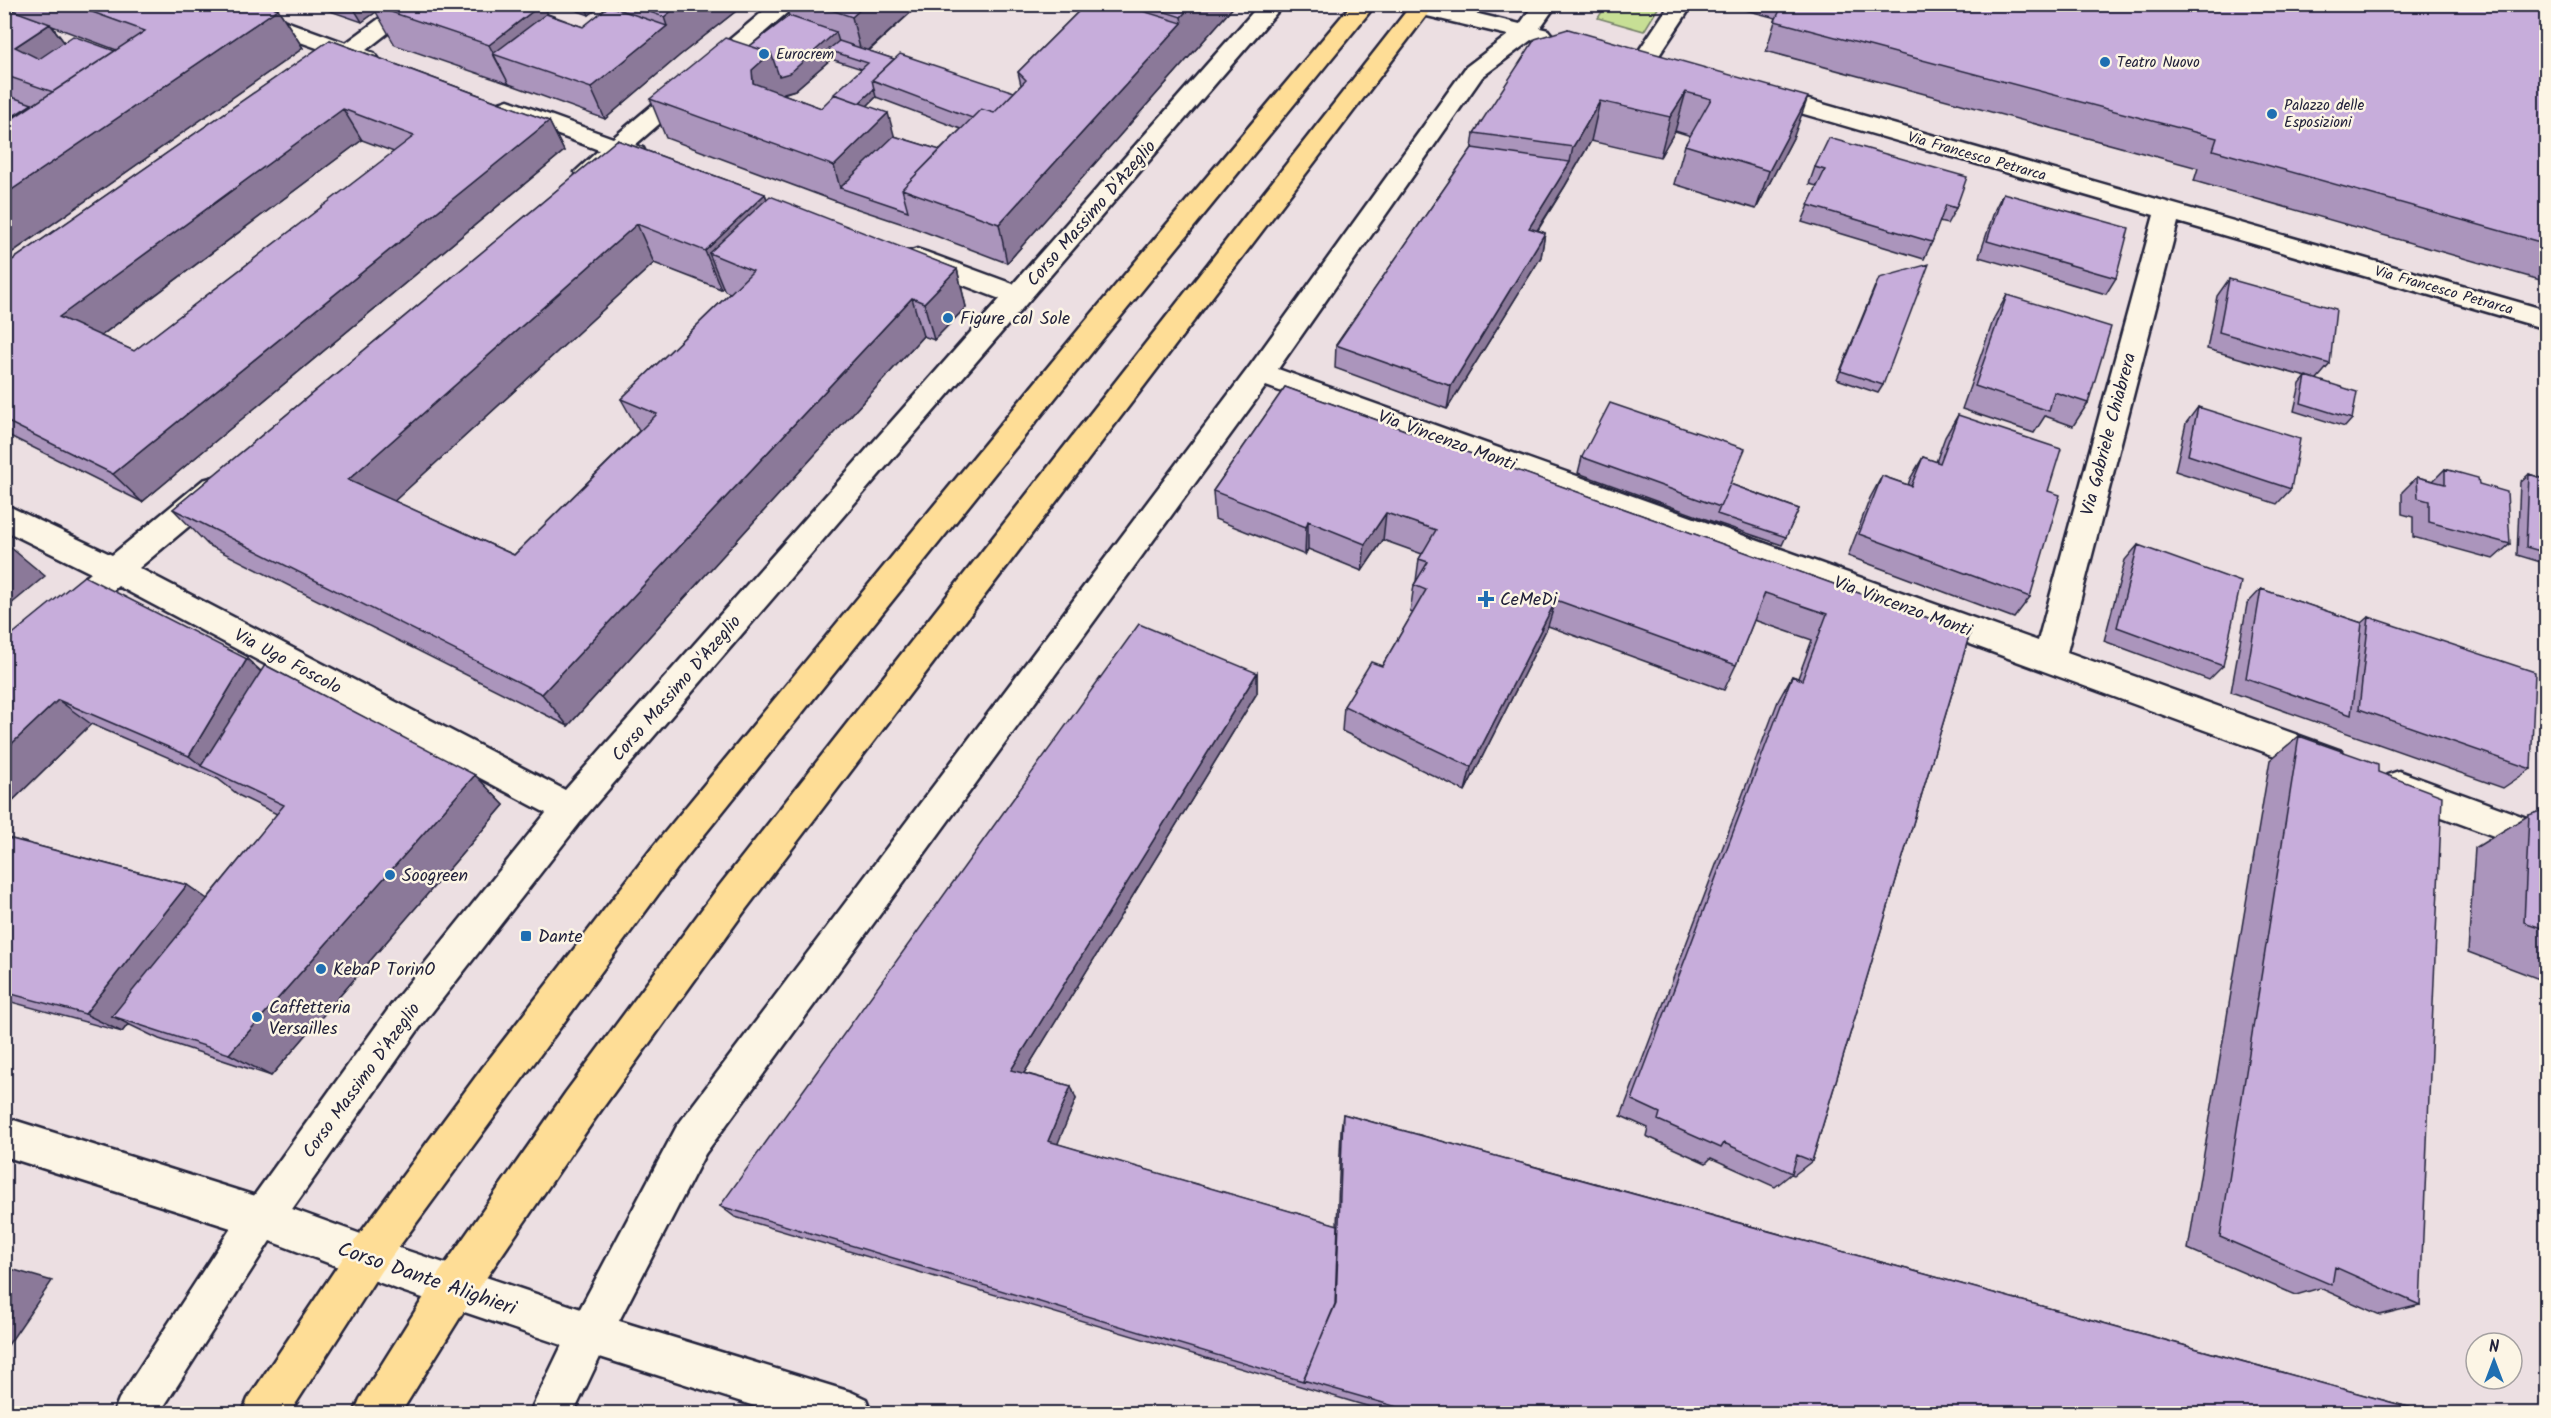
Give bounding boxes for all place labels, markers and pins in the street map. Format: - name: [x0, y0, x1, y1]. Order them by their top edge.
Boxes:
- place label: Eurocrem: [776, 43, 834, 67]
- marker: Eurocrem: [757, 47, 771, 61]
- place label: Teatro Nuovo: [2117, 51, 2200, 75]
- marker: Teatro Nuovo: [2098, 55, 2112, 69]
- place label: Palazzo delle Esposizioni: [2284, 94, 2364, 135]
- marker: Palazzo delle Esposizioni: [2265, 107, 2279, 121]
- place label: Figure col Sole: [960, 305, 1070, 334]
- marker: Figure col Sole: [941, 311, 955, 325]
- place label: CeMeDi: [1500, 586, 1558, 615]
- marker: CeMeDi: [1477, 590, 1495, 608]
- place label: Soogreen: [402, 862, 468, 891]
- marker: Soogreen: [383, 868, 397, 882]
- place label: Dante: [538, 923, 583, 952]
- marker: Dante: [519, 929, 533, 943]
- place label: KebaP TorinO: [333, 956, 435, 985]
- marker: KebaP TorinO: [314, 962, 328, 976]
- place label: Caffetteria Versailles: [269, 994, 351, 1044]
- marker: Caffetteria Versailles: [250, 1010, 264, 1024]

